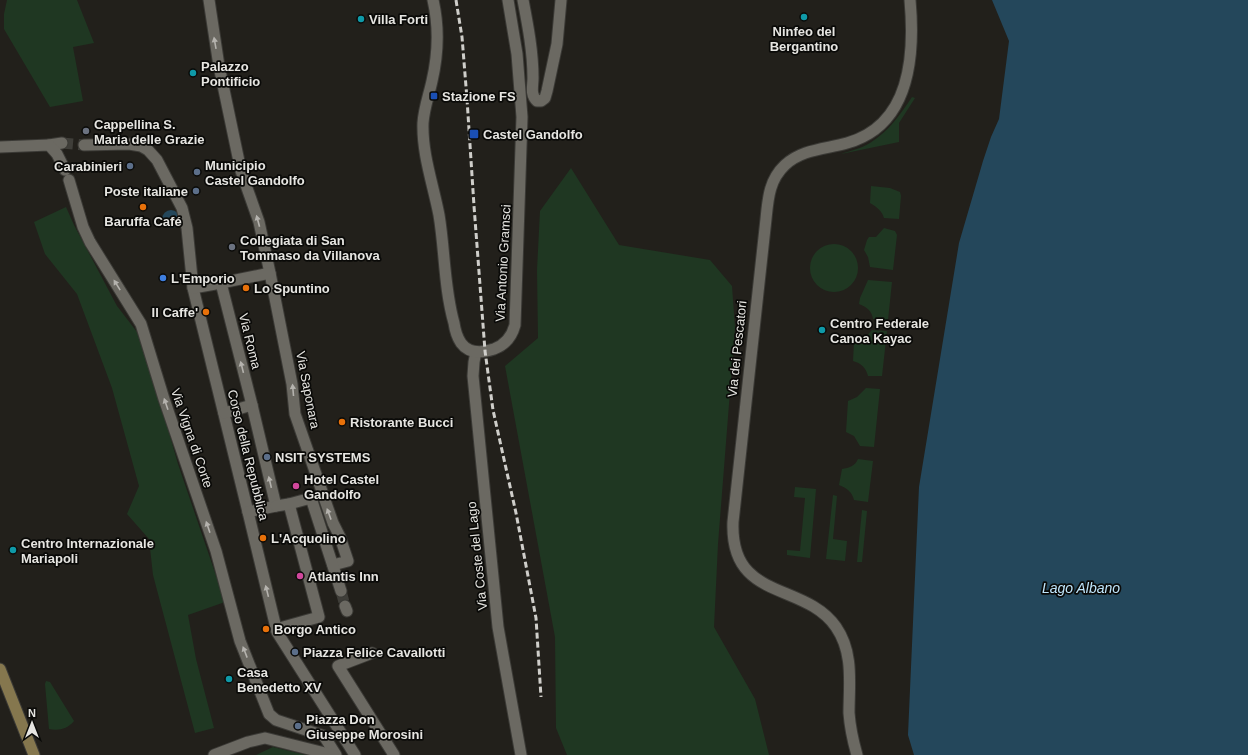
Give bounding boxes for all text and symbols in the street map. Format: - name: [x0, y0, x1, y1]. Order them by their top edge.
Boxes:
- place label: Villa Forti: [369, 12, 428, 27]
- marker: Ninfeo del Bergantino: [799, 12, 809, 22]
- marker: Villa Forti: [356, 14, 366, 24]
- place label: Ninfeo del Bergantino: [770, 24, 838, 54]
- one-way arrow: [212, 37, 218, 49]
- place label: Palazzo Pontificio: [201, 59, 260, 89]
- marker: Palazzo Pontificio: [188, 68, 198, 78]
- place label: Stazione FS: [442, 89, 516, 104]
- marker: Stazione FS: [429, 91, 439, 101]
- place label: Cappellina S. Maria delle Grazie: [94, 117, 205, 147]
- marker: Cappellina S. Maria delle Grazie: [81, 126, 91, 136]
- place label: Castel Gandolfo: [483, 127, 583, 142]
- marker: Castel Gandolfo: [468, 128, 480, 140]
- place label: Municipio Castel Gandolfo: [205, 158, 305, 188]
- place label: Carabinieri: [54, 159, 122, 174]
- marker: Carabinieri: [125, 161, 135, 171]
- marker: Municipio Castel Gandolfo: [192, 167, 202, 177]
- place label: Poste italiane: [104, 184, 188, 199]
- marker: Poste italiane: [191, 186, 201, 196]
- marker: Baruffa Café: [138, 202, 148, 212]
- street label: Via Antonio Gramsci: [492, 204, 514, 322]
- place label: Baruffa Café: [104, 214, 182, 229]
- one-way arrow: [255, 215, 261, 227]
- place label: Collegiata di San Tommaso da Villanova: [240, 233, 380, 263]
- marker: Collegiata di San Tommaso da Villanova: [227, 242, 237, 252]
- place label: L'Emporio: [171, 271, 235, 286]
- marker: L'Emporio: [158, 273, 168, 283]
- one-way arrow: [113, 279, 120, 291]
- place label: Lo Spuntino: [254, 281, 330, 296]
- marker: Lo Spuntino: [241, 283, 251, 293]
- street label: Via dei Pescatori: [724, 300, 750, 398]
- place label: Il Caffe': [152, 305, 198, 320]
- marker: Il Caffe': [201, 307, 211, 317]
- street label: Via Roma: [236, 312, 264, 371]
- place label: Centro Federale Canoa Kayac: [830, 316, 929, 346]
- marker: Centro Federale Canoa Kayac: [817, 325, 827, 335]
- street label: Via Saponara: [293, 350, 323, 431]
- one-way arrow: [239, 361, 245, 373]
- one-way arrow: [290, 384, 296, 396]
- street label: Via Vigna di Corte: [168, 386, 216, 490]
- street label: Corso della Repubblica: [224, 388, 272, 523]
- one-way arrow: [163, 398, 169, 410]
- place label: Ristorante Bucci: [350, 415, 453, 430]
- marker: Ristorante Bucci: [337, 417, 347, 427]
- place label: NSIT SYSTEMS: [275, 450, 371, 465]
- marker: NSIT SYSTEMS: [262, 452, 272, 462]
- place label: Hotel Castel Gandolfo: [304, 472, 379, 502]
- one-way arrow: [267, 476, 273, 488]
- marker: Hotel Castel Gandolfo: [291, 481, 301, 491]
- street label: Via Coste del Lago: [464, 501, 490, 611]
- one-way arrow: [326, 508, 332, 520]
- one-way arrow: [205, 521, 211, 533]
- place label: L'Acquolino: [271, 531, 346, 546]
- marker: L'Acquolino: [258, 533, 268, 543]
- place label: Centro Internazionale Mariapoli: [21, 536, 154, 566]
- marker: Centro Internazionale Mariapoli: [8, 545, 18, 555]
- place label: Atlantis Inn: [308, 569, 379, 584]
- marker: Atlantis Inn: [295, 571, 305, 581]
- water label: Lago Albano: [1042, 580, 1120, 596]
- one-way arrow: [264, 585, 270, 597]
- place label: Borgo Antico: [274, 622, 356, 637]
- marker: Borgo Antico: [261, 624, 271, 634]
- one-way arrow: [241, 645, 247, 657]
- place label: Piazza Felice Cavallotti: [303, 645, 445, 660]
- marker: Piazza Felice Cavallotti: [290, 647, 300, 657]
- place label: Casa Benedetto XV: [237, 665, 322, 695]
- marker: Casa Benedetto XV: [224, 674, 234, 684]
- north arrow: [12, 703, 52, 743]
- text: N: [28, 707, 36, 719]
- place label: Piazza Don Giuseppe Morosini: [306, 712, 423, 742]
- marker: Piazza Don Giuseppe Morosini: [293, 721, 303, 731]

